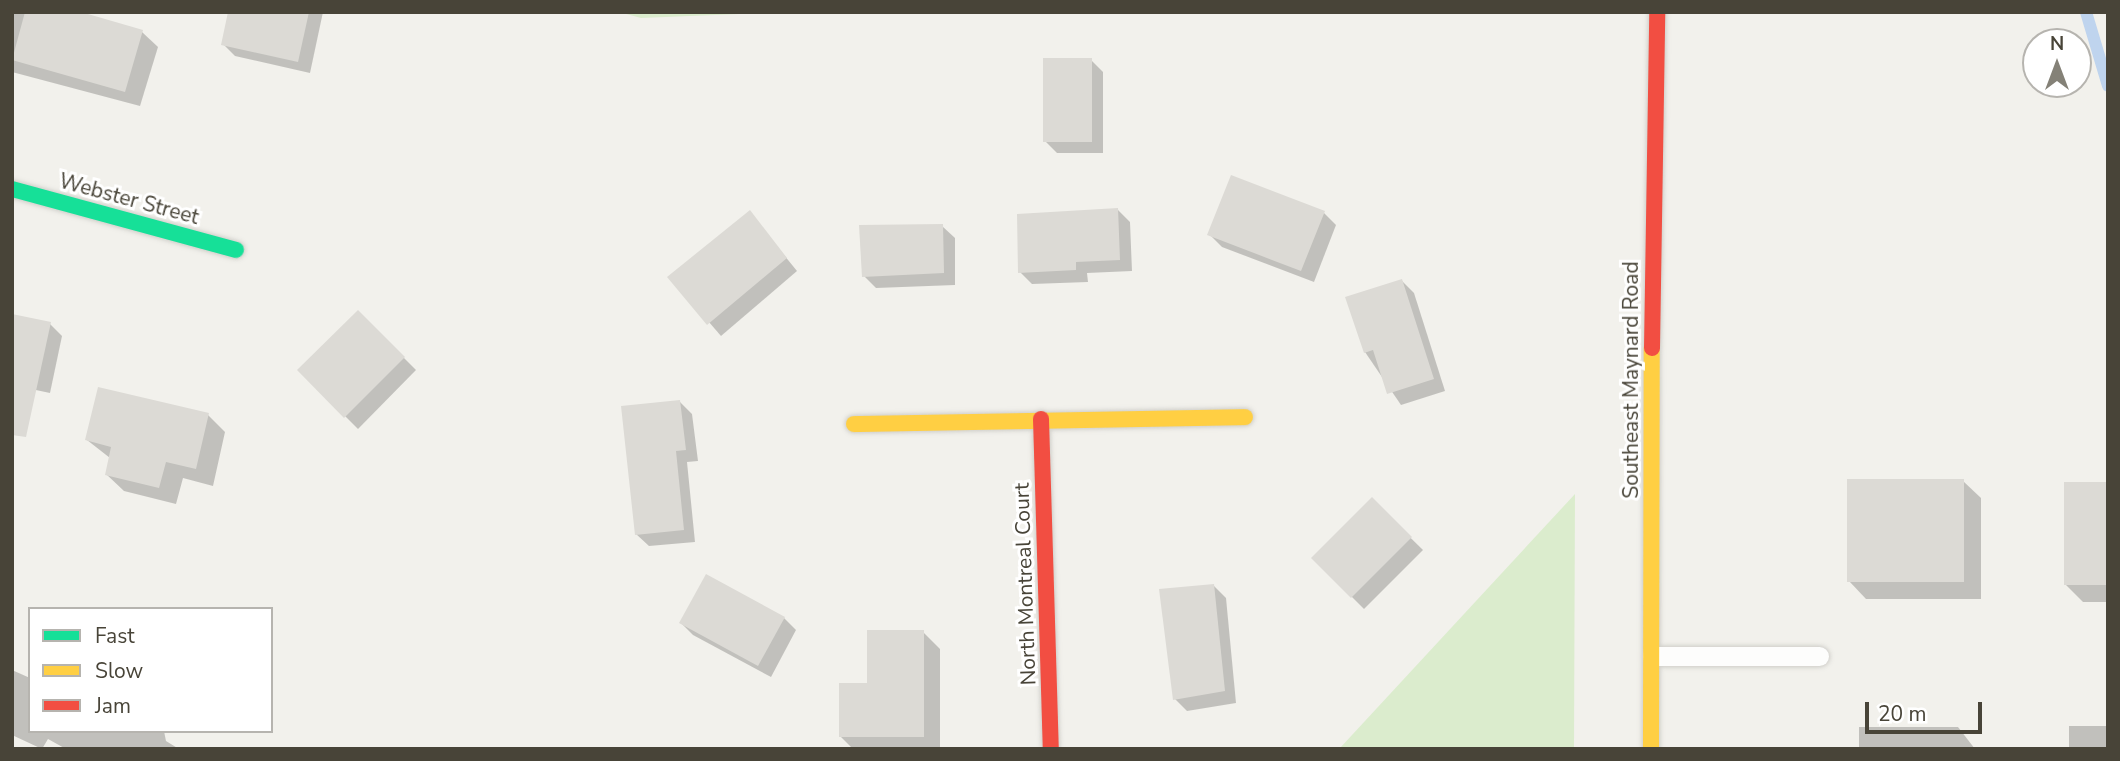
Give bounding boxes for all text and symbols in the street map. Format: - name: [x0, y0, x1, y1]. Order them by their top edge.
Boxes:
- north arrow: [2022, 28, 2092, 98]
- text: N: [2050, 31, 2064, 57]
- street label: Webster Street: [56, 168, 202, 230]
- street label: Southeast Maynard Road: [1618, 261, 1644, 499]
- street label: North Montreal Court: [1009, 482, 1041, 686]
- legend: [28, 607, 273, 733]
- text: Fast: [95, 622, 135, 650]
- text: Slow: [95, 657, 143, 685]
- scale bar: [1868, 688, 1985, 732]
- text: Jam: [95, 692, 131, 720]
- text: 20 m: [1878, 700, 1927, 728]

